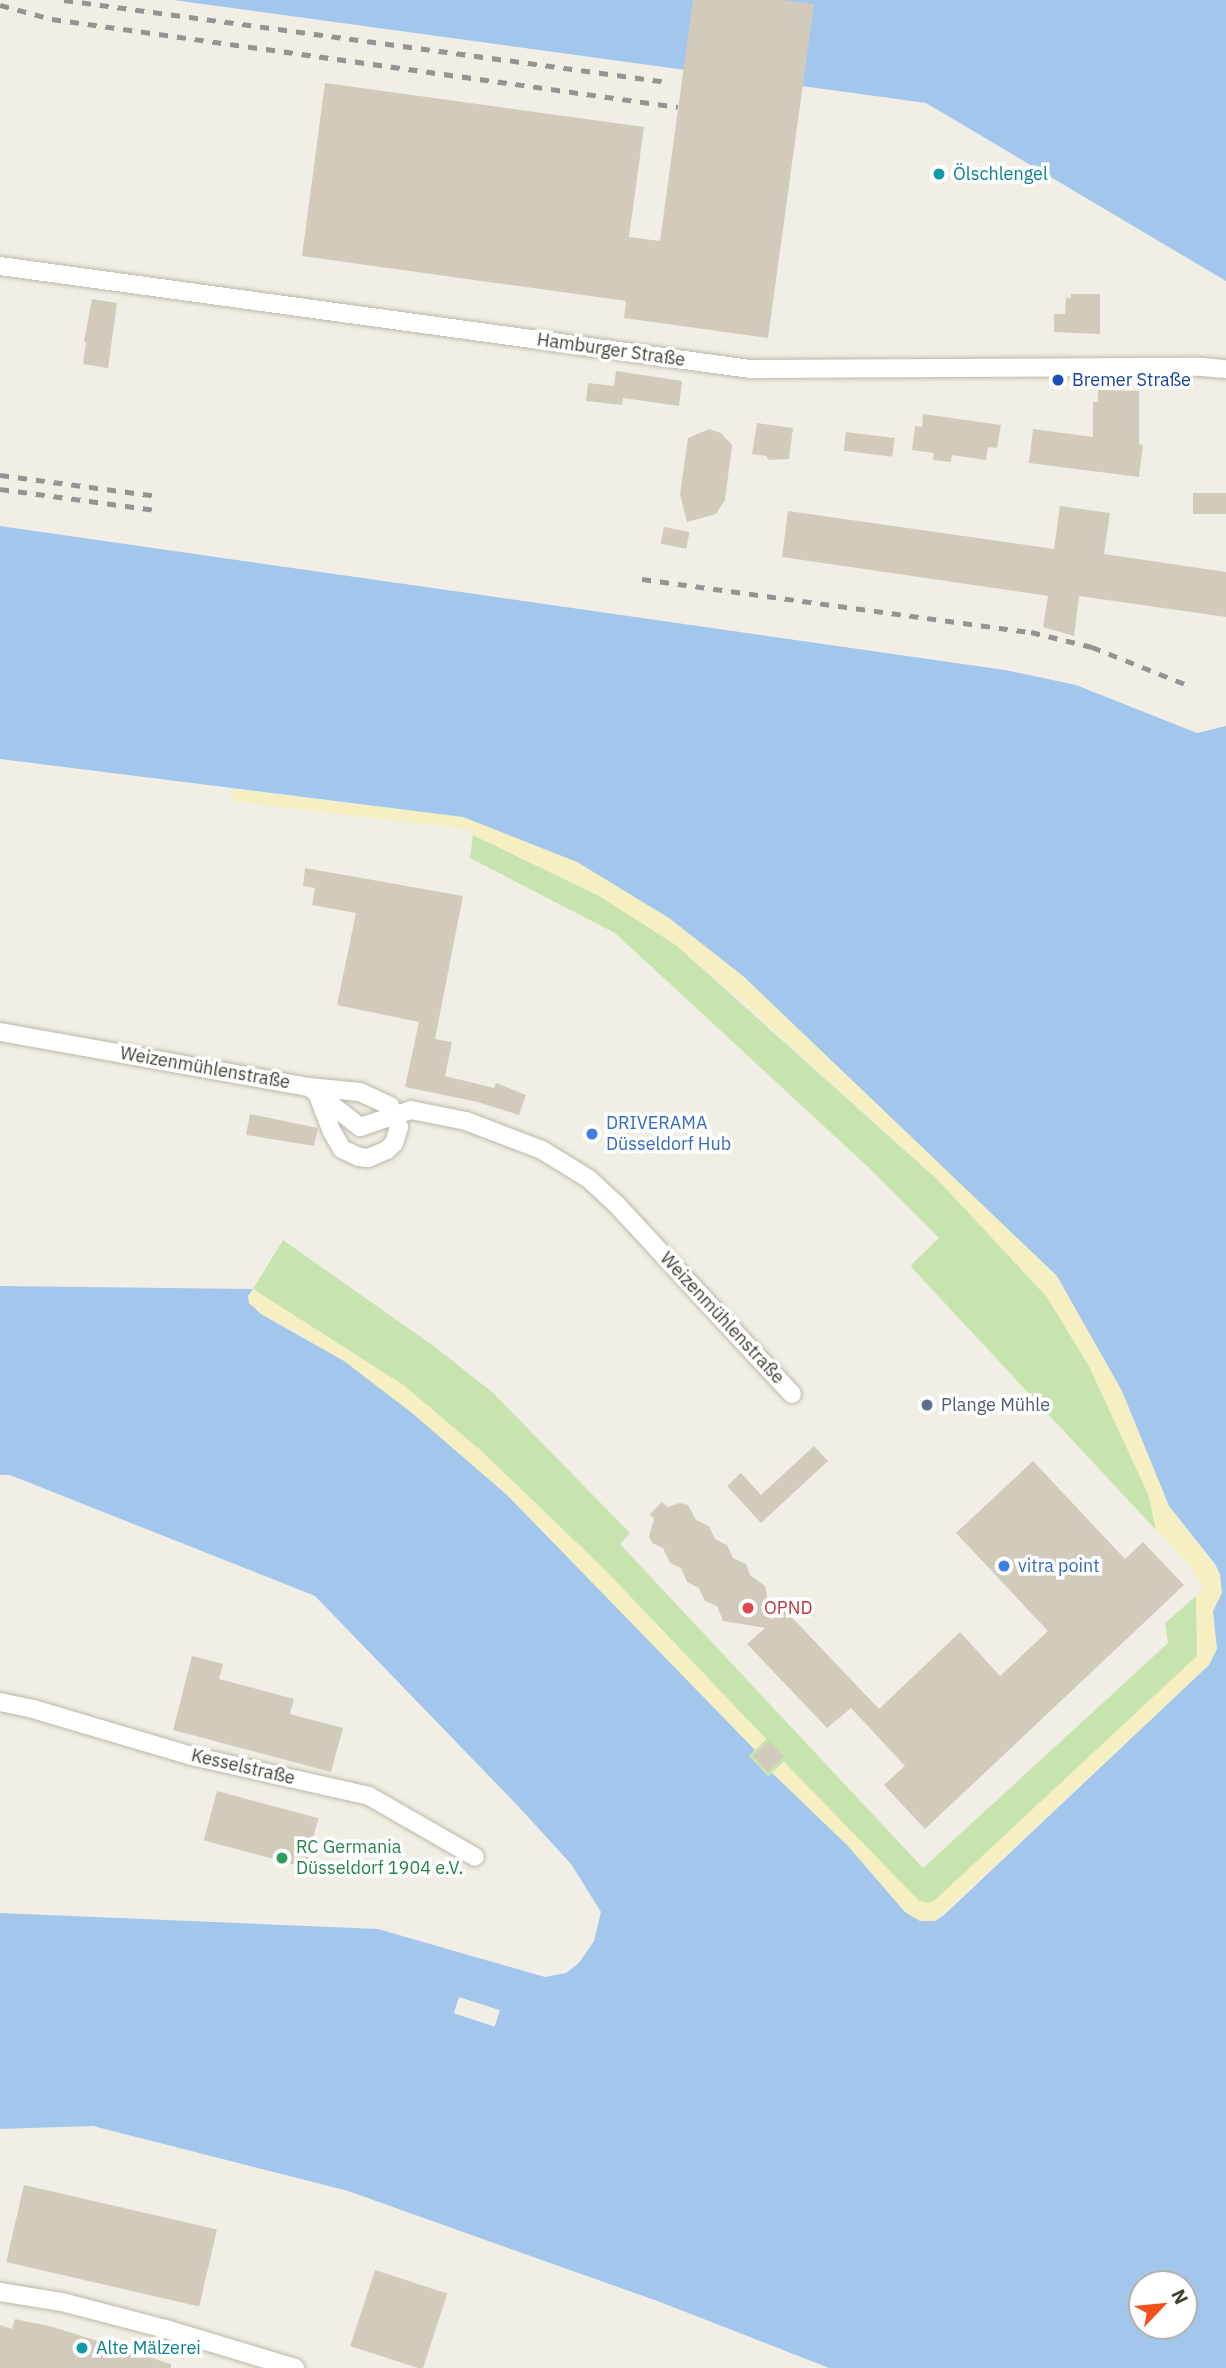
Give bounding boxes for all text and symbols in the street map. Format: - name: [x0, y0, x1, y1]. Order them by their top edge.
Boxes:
- place label: Ölschlengel: [953, 163, 1048, 185]
- marker: Ölschlengel: [931, 166, 947, 182]
- street label: Hamburger Straße: [536, 329, 686, 371]
- place label: Bremer Straße: [1072, 369, 1191, 391]
- marker: Bremer Straße: [1050, 372, 1066, 388]
- street label: Weizenmühlenstraße: [118, 1042, 292, 1094]
- place label: DRIVERAMA Düsseldorf Hub: [606, 1113, 731, 1156]
- marker: DRIVERAMA Düsseldorf Hub: [584, 1126, 600, 1142]
- street label: Weizenmühlenstraße: [655, 1248, 789, 1388]
- place label: Plange Mühle: [941, 1394, 1050, 1416]
- marker: Plange Mühle: [919, 1397, 935, 1413]
- place label: vitra point: [1018, 1555, 1100, 1577]
- marker: vitra point: [996, 1558, 1012, 1574]
- place label: OPND: [764, 1597, 812, 1619]
- marker: OPND: [738, 1598, 758, 1618]
- street label: Kesselstraße: [189, 1745, 297, 1789]
- place label: RC Germania Düsseldorf 1904 e.V.: [296, 1837, 463, 1880]
- marker: RC Germania Düsseldorf 1904 e.V.: [274, 1850, 290, 1866]
- north arrow: [1128, 2270, 1198, 2340]
- text: N: [1166, 2285, 1194, 2308]
- place label: Alte Mälzerei: [96, 2337, 201, 2359]
- marker: Alte Mälzerei: [74, 2340, 90, 2356]

